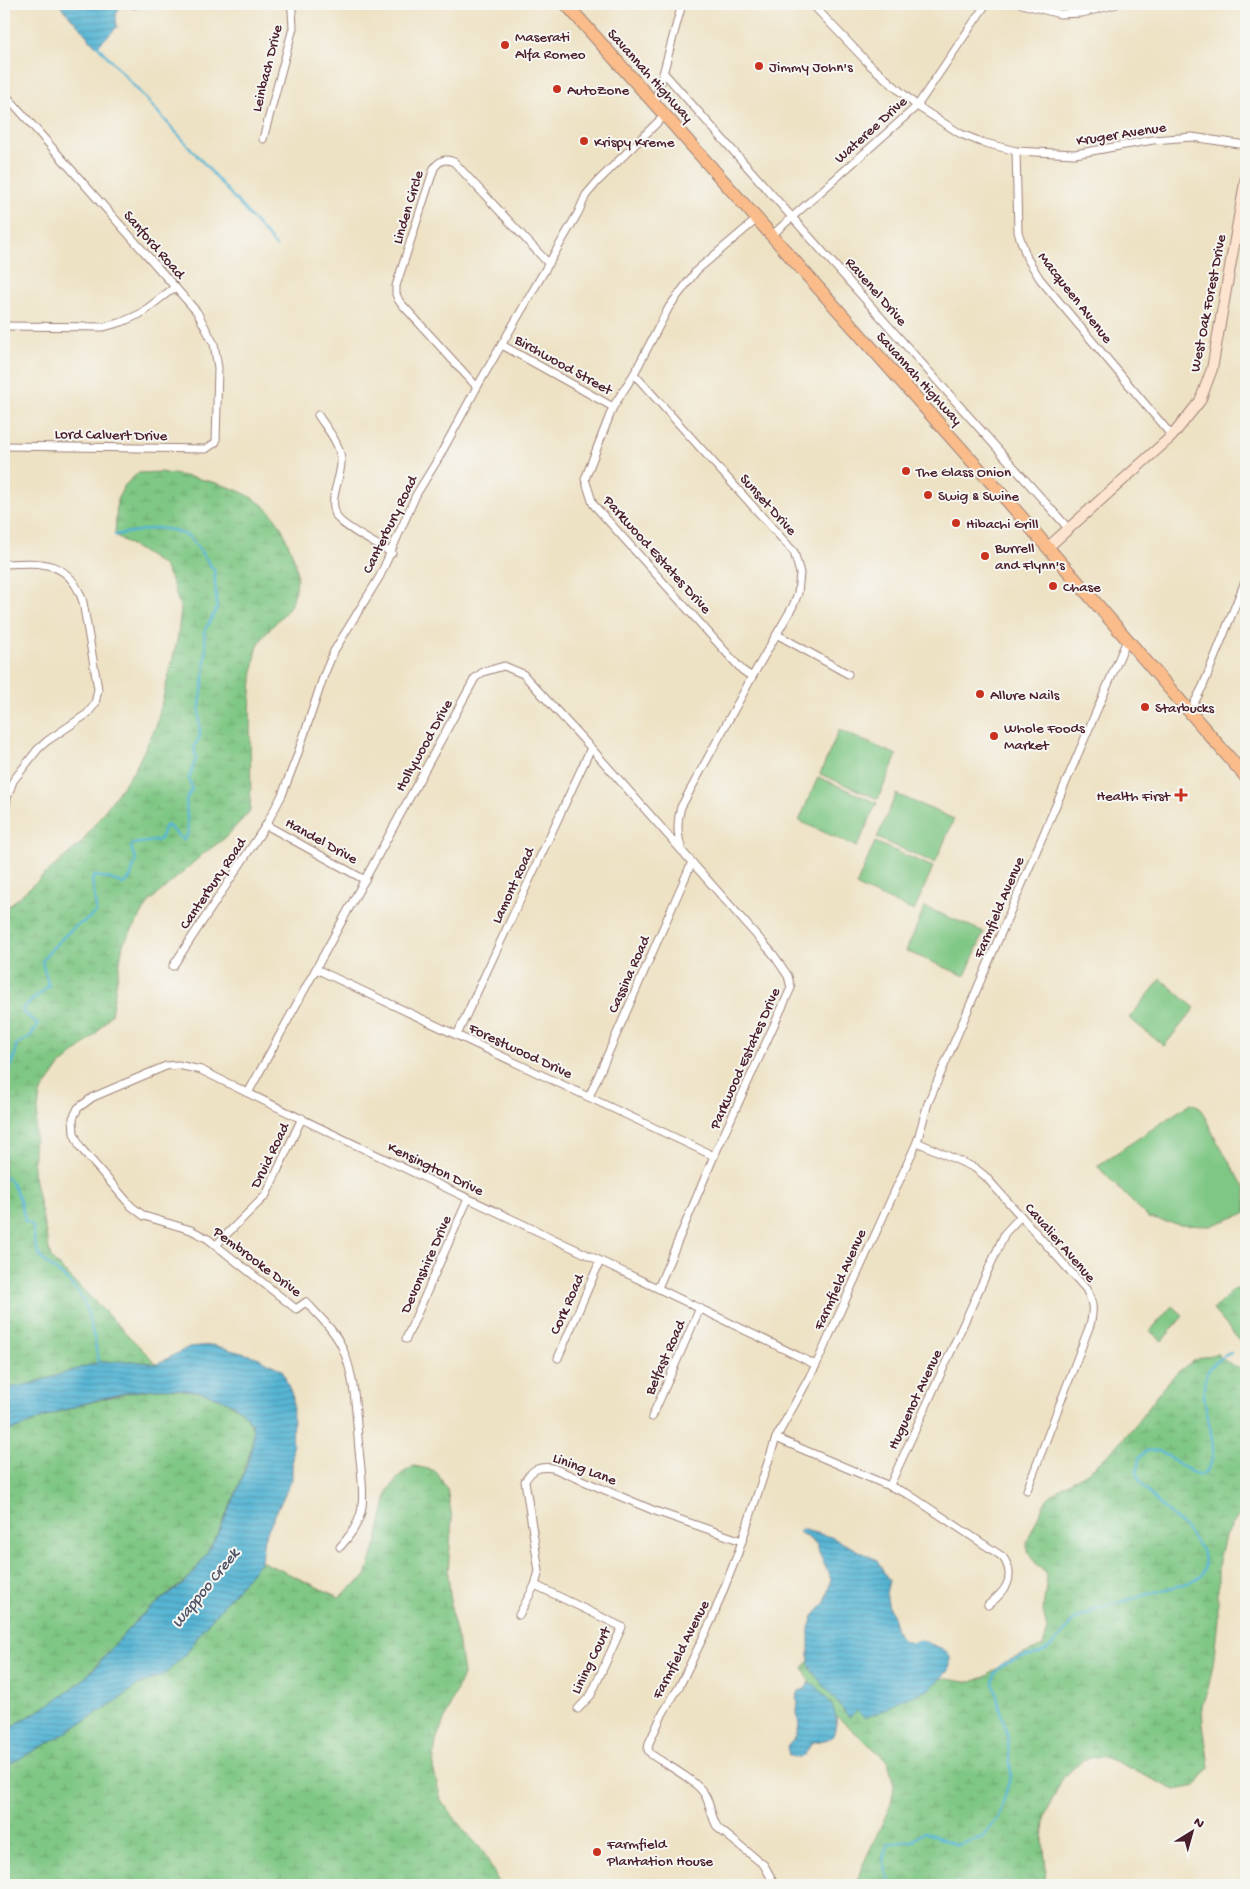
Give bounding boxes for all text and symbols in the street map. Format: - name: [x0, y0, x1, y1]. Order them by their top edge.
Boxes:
- street label: Leinbach Drive: [248, 23, 288, 114]
- street label: Savannah Highway: [603, 26, 697, 127]
- place label: Maserati Alfa Romeo: [515, 29, 586, 64]
- marker: Maserati Alfa Romeo: [499, 39, 511, 51]
- place label: Jimmy John's: [769, 59, 853, 77]
- marker: Jimmy John's: [753, 60, 765, 72]
- place label: AutoZone: [567, 82, 629, 100]
- marker: AutoZone: [551, 83, 563, 95]
- street label: Wateree Drive: [831, 93, 912, 168]
- street label: Kruger Avenue: [1075, 119, 1168, 151]
- place label: Krispy Kreme: [594, 134, 675, 152]
- marker: Krispy Kreme: [578, 135, 590, 147]
- street label: Linden Circle: [389, 168, 429, 247]
- street label: Sanford Road: [119, 207, 189, 284]
- street label: West Oak Forest Drive: [1187, 233, 1231, 374]
- street label: Macqueen Avenue: [1033, 249, 1116, 348]
- street label: Ravenel Drive: [841, 254, 910, 330]
- street label: Savannah Highway: [872, 329, 966, 430]
- street label: Birchwood Street: [510, 331, 617, 401]
- street label: Lord Calvert Drive: [54, 426, 168, 446]
- place label: The Glass Onion: [915, 464, 1011, 482]
- marker: The Glass Onion: [900, 465, 912, 477]
- street label: Sunset Drive: [735, 471, 800, 540]
- street label: Canterbury Road: [359, 472, 423, 577]
- place label: Swig & Swine: [938, 488, 1019, 506]
- marker: Swig & Swine: [922, 489, 934, 501]
- street label: Parkwood Estates Drive: [598, 492, 715, 618]
- place label: Hibachi Grill: [966, 516, 1039, 534]
- marker: Hibachi Grill: [950, 517, 962, 529]
- place label: Burrell and Flynn's: [994, 540, 1065, 575]
- marker: Burrell and Flynn's: [979, 550, 991, 562]
- place label: Chase: [1063, 579, 1101, 597]
- marker: Chase: [1047, 580, 1059, 592]
- place label: Allure Nails: [990, 687, 1060, 705]
- marker: Allure Nails: [974, 688, 986, 700]
- street label: Hollywood Drive: [392, 697, 458, 795]
- place label: Starbucks: [1155, 700, 1214, 718]
- marker: Starbucks: [1139, 701, 1151, 713]
- place label: Whole Foods Market: [1004, 720, 1085, 755]
- marker: Whole Foods Market: [988, 730, 1000, 742]
- place label: Health First: [1096, 788, 1172, 806]
- marker: Health First: [1174, 788, 1188, 802]
- street label: Handel Drive: [282, 814, 361, 869]
- street label: Canterbury Road: [176, 834, 252, 933]
- street label: Lamont Road: [488, 844, 540, 927]
- street label: Farmfield Avenue: [970, 854, 1029, 962]
- street label: Cassina Road: [605, 932, 655, 1016]
- street label: Parkwood Estates Drive: [706, 985, 785, 1133]
- street label: Forestwood Drive: [465, 1019, 575, 1084]
- street label: Druid Road: [247, 1119, 295, 1192]
- street label: Kensington Drive: [384, 1139, 486, 1201]
- street label: Cavalier Avenue: [1020, 1200, 1099, 1287]
- street label: Devonshire Drive: [397, 1213, 457, 1317]
- street label: Pembrooke Drive: [208, 1223, 305, 1302]
- street label: Farmfield Avenue: [810, 1226, 871, 1334]
- street label: Cork Road: [547, 1271, 590, 1338]
- street label: Belfast Road: [641, 1317, 691, 1399]
- street label: Huguenot Avenue: [885, 1347, 947, 1453]
- street label: Lining Lane: [550, 1449, 619, 1490]
- water label: Wappoo Creek: [169, 1544, 246, 1633]
- street label: Farmfield Avenue: [649, 1597, 715, 1703]
- street label: Lining Court: [568, 1623, 617, 1698]
- north arrow: [1168, 1806, 1218, 1856]
- text: N: [1190, 1814, 1207, 1833]
- place label: Farmfield Plantation House: [606, 1836, 713, 1871]
- marker: Farmfield Plantation House: [591, 1846, 603, 1858]

